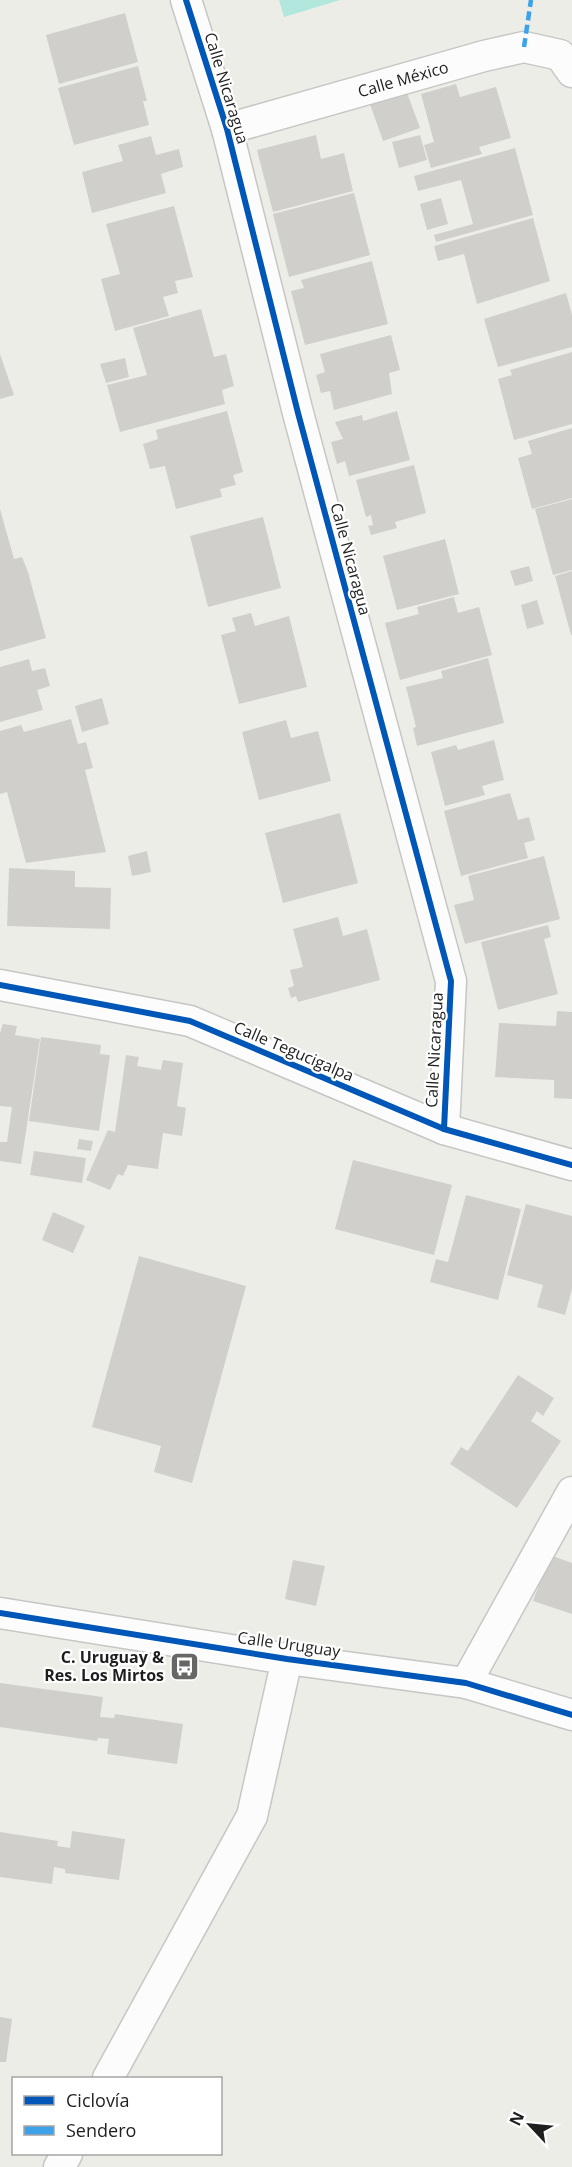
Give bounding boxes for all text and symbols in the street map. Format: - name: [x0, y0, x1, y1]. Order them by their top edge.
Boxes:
- street label: Calle Nicaragua: [200, 29, 254, 147]
- street label: Calle México: [355, 56, 451, 102]
- street label: Calle Nicaragua: [325, 500, 377, 618]
- street label: Calle Nicaragua: [420, 992, 448, 1108]
- street label: Calle Tegucigalpa: [231, 1016, 357, 1086]
- street label: Calle Uruguay: [236, 1626, 343, 1662]
- place label: C. Uruguay & Res. Los Mirtos: [44, 1646, 164, 1686]
- bus stop icon: C. Uruguay & Res. Los Mirtos: [169, 1650, 201, 1682]
- legend: [12, 2077, 222, 2155]
- text: Ciclovía: [66, 2088, 129, 2112]
- north arrow: [500, 2095, 560, 2155]
- text: N: [504, 2108, 529, 2129]
- text: Sendero: [66, 2118, 136, 2142]

